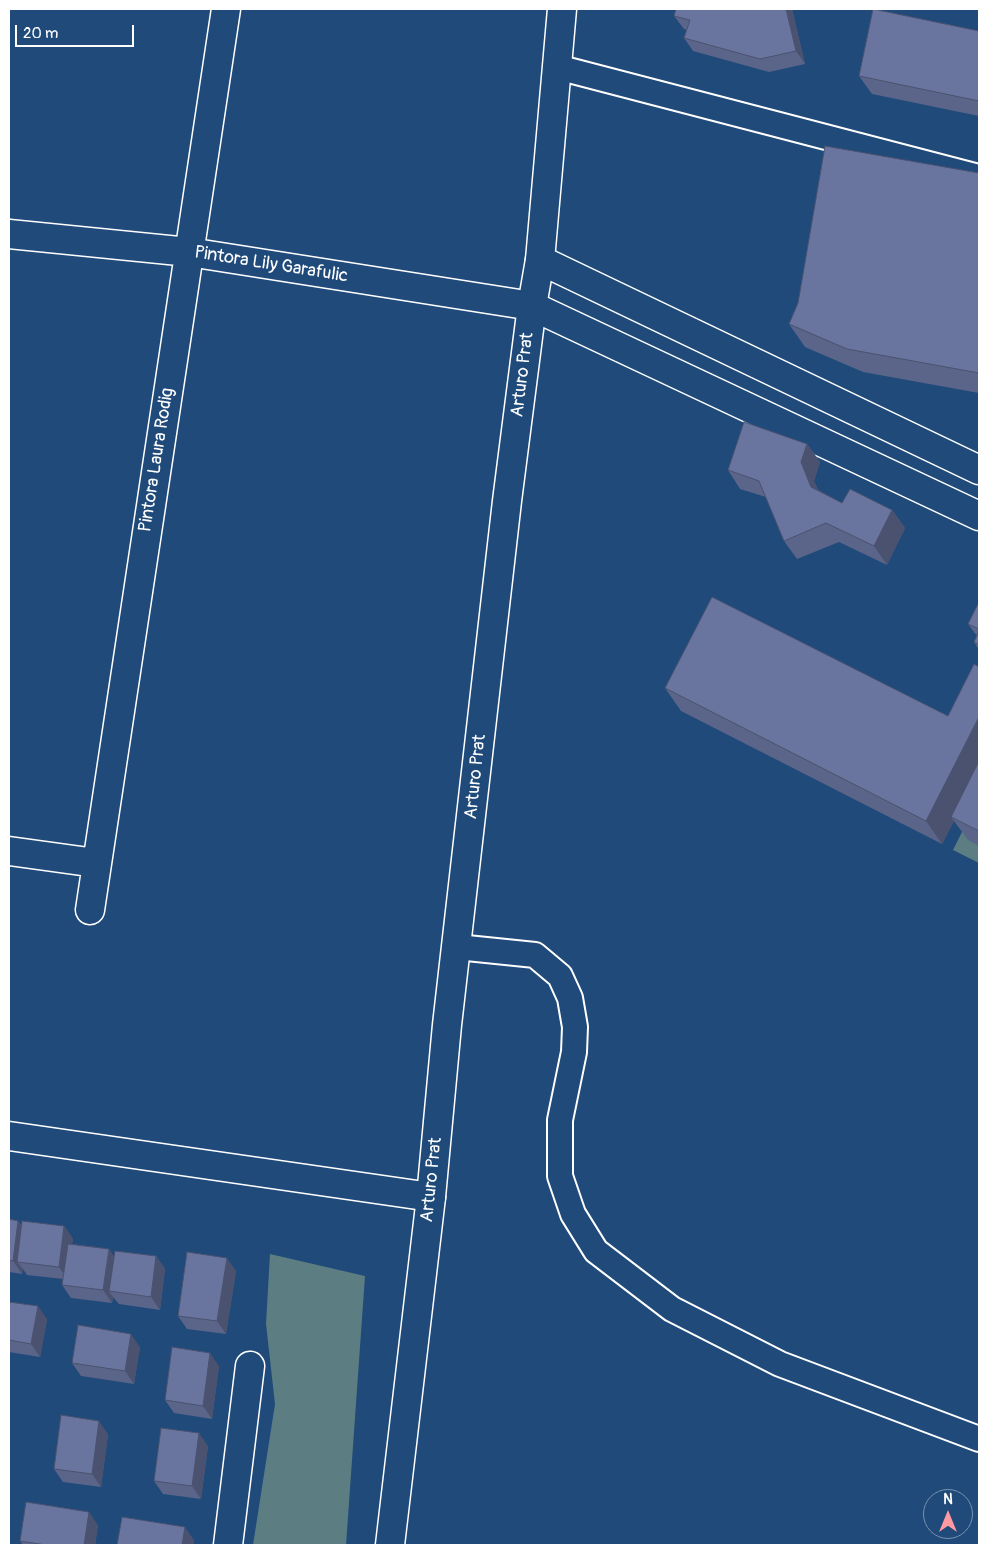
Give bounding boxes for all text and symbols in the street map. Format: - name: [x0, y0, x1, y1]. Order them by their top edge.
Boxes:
- scale bar: [18, 15, 136, 47]
- text: 20 m: [23, 24, 58, 43]
- street label: Pintora Lily Garafulic: [193, 242, 349, 288]
- street label: Arturo Prat: [507, 331, 539, 419]
- street label: Pintora Laura Rodig: [135, 386, 179, 534]
- street label: Arturo Prat: [461, 734, 491, 820]
- street label: Arturo Prat: [417, 1137, 447, 1223]
- north arrow: [923, 1489, 973, 1539]
- text: N: [943, 1491, 953, 1508]

